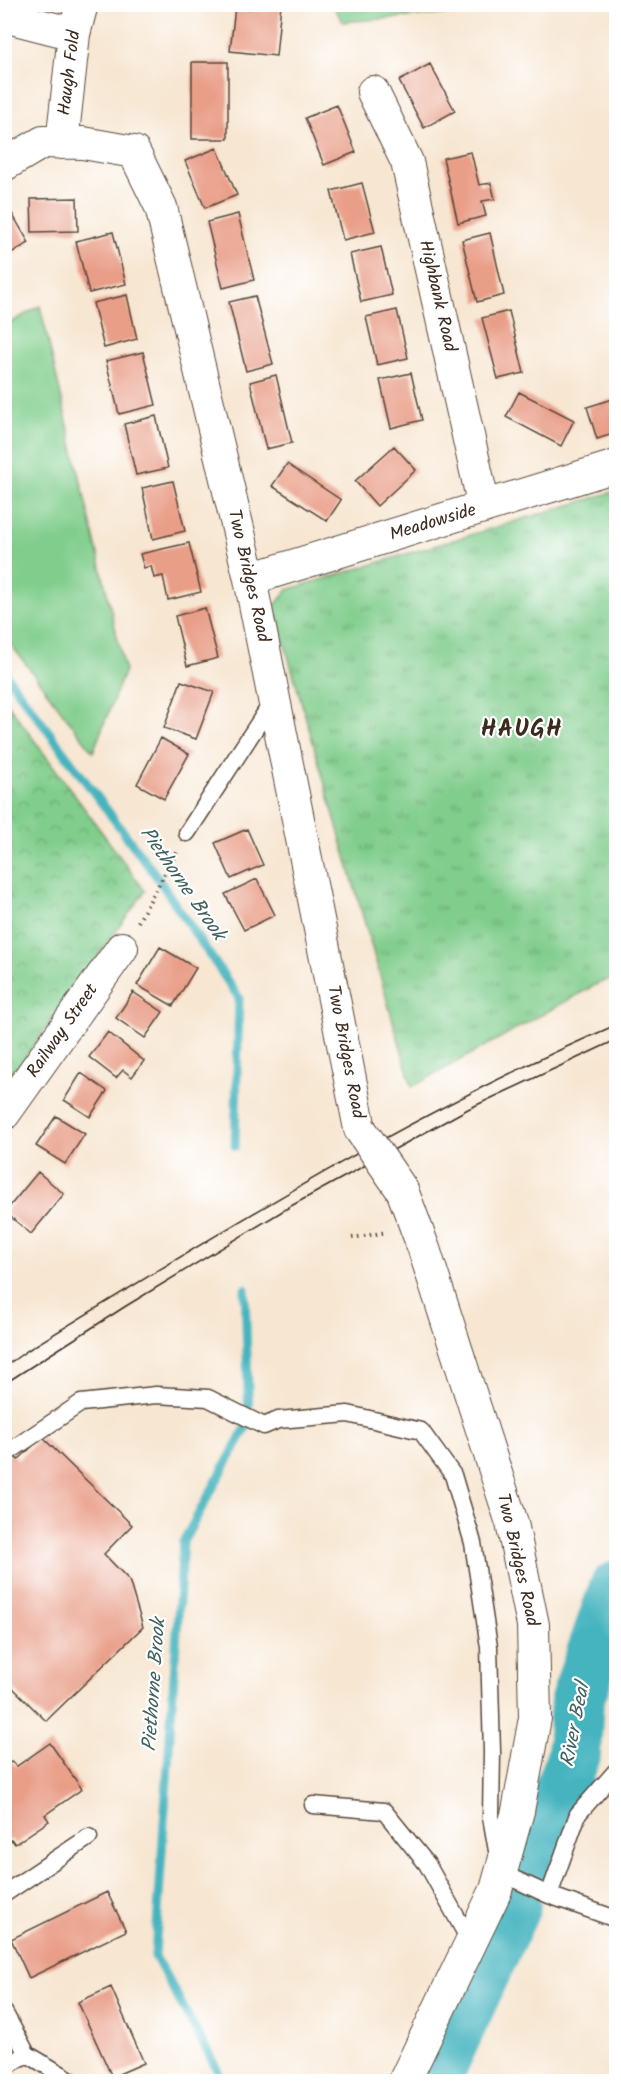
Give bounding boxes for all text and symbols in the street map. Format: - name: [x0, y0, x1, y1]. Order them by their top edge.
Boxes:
- street label: Haugh Fold: [50, 28, 90, 117]
- street label: Highbank Road: [410, 237, 464, 356]
- street label: Meadowside: [386, 496, 480, 550]
- street label: Two Bridges Road: [219, 507, 278, 646]
- district label: HAUGH: [481, 710, 563, 749]
- water label: Piethorne Brook: [131, 820, 235, 950]
- street label: Railway Street: [20, 977, 107, 1084]
- street label: Two Bridges Road: [318, 983, 372, 1122]
- street label: Two Bridges Road: [488, 1491, 547, 1630]
- water label: Piethorne Brook: [134, 1615, 176, 1753]
- water label: River Beal: [552, 1676, 601, 1770]

